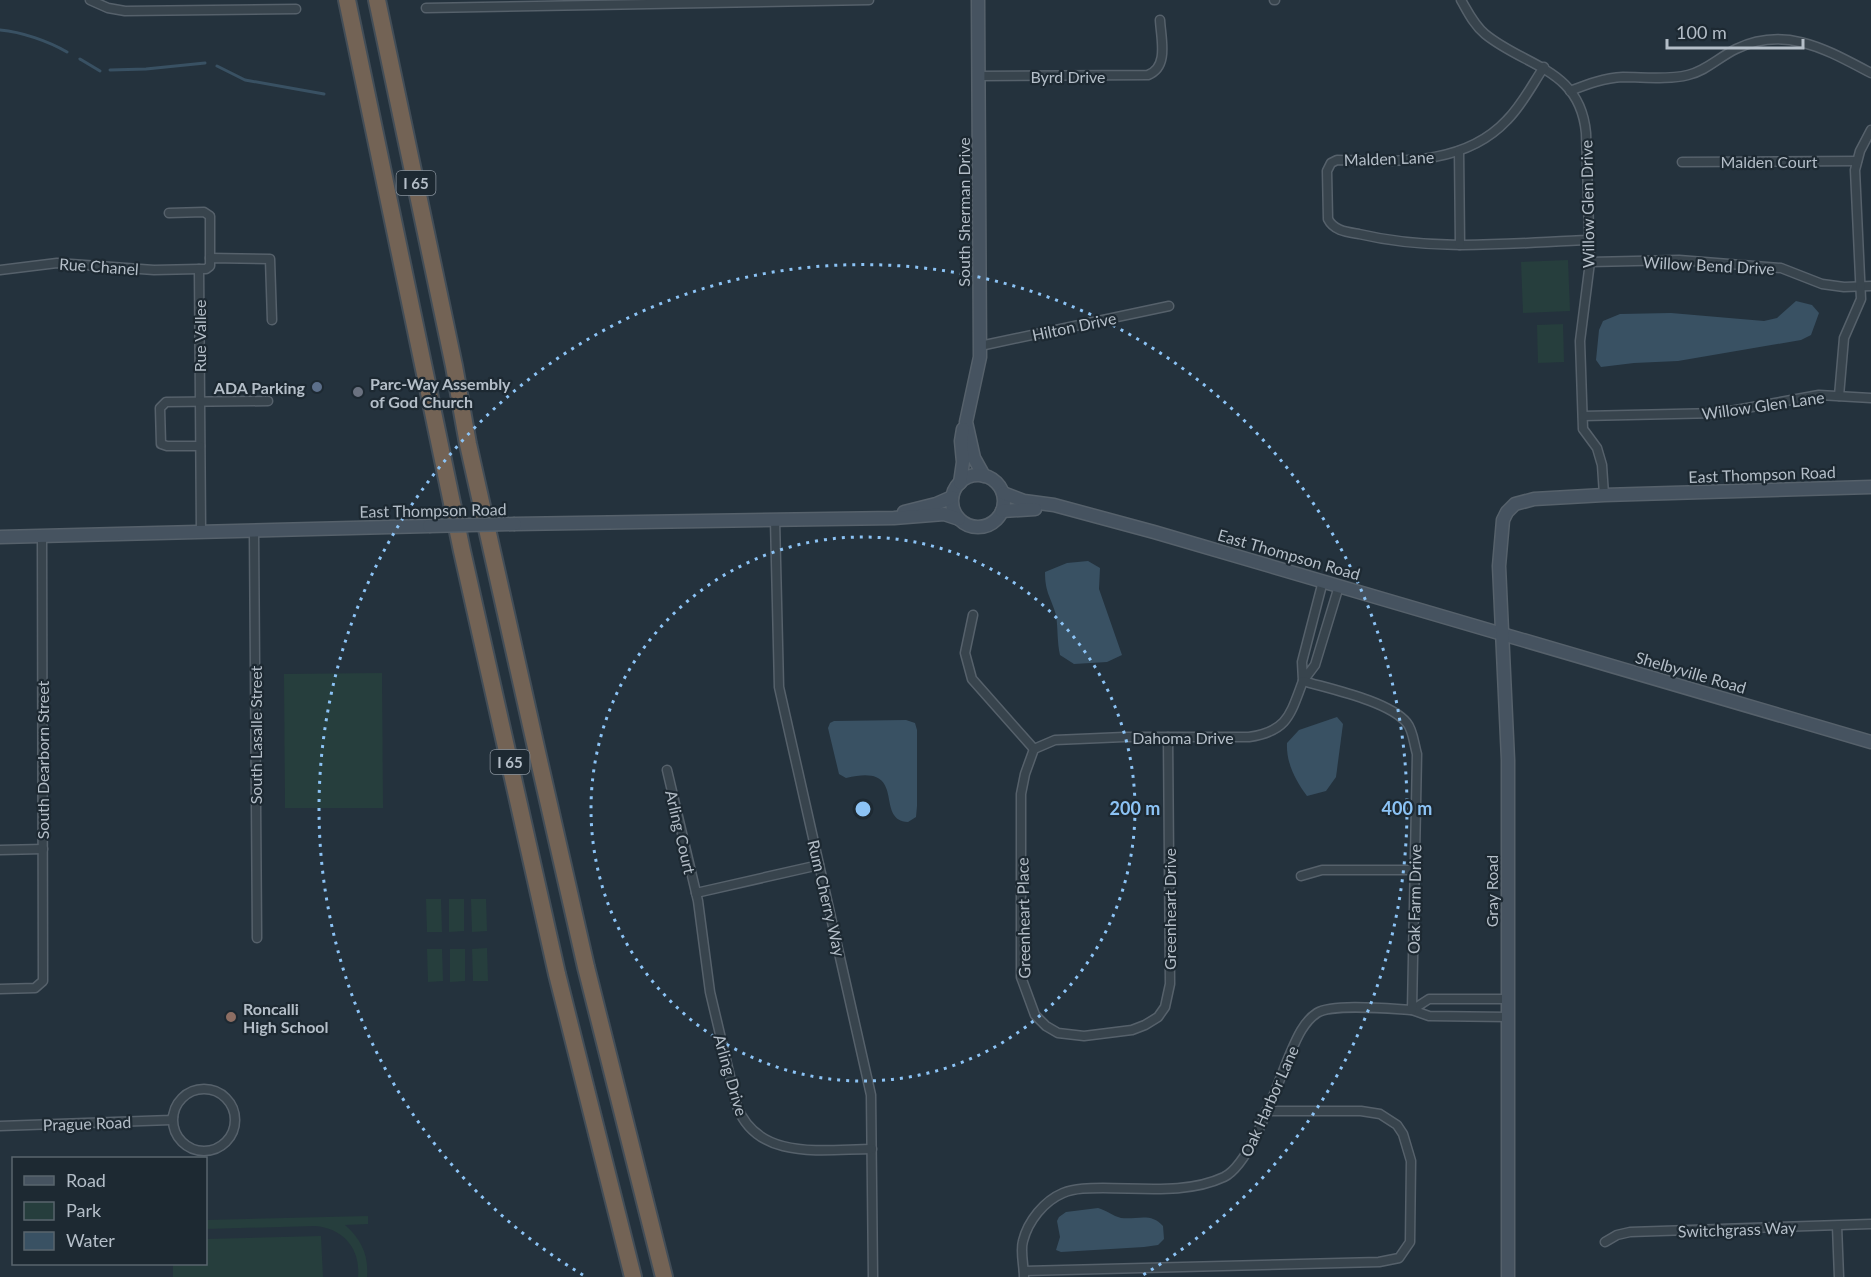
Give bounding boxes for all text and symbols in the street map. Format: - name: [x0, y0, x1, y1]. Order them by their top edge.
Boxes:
- scale bar: [1667, 12, 1804, 50]
- text: 100 m: [1676, 21, 1727, 43]
- street label: Byrd Drive: [1030, 67, 1106, 86]
- street label: South Sherman Drive: [954, 137, 973, 287]
- street label: Willow Glen Drive: [1576, 140, 1598, 268]
- street label: Malden Lane: [1344, 147, 1434, 169]
- street label: Malden Court: [1721, 152, 1818, 171]
- road number: I 65: [396, 171, 436, 195]
- street label: Willow Bend Drive: [1643, 252, 1775, 278]
- street label: Rue Chanel: [58, 254, 140, 278]
- street label: Rue Vallee: [190, 300, 209, 372]
- street label: Hilton Drive: [1030, 308, 1118, 344]
- place label: Parc-Way Assembly of God Church: [370, 374, 511, 411]
- place label: ADA Parking: [213, 378, 306, 397]
- marker: ADA Parking: [310, 380, 324, 394]
- marker: Parc-Way Assembly of God Church: [351, 385, 365, 399]
- street label: Willow Glen Lane: [1700, 387, 1826, 423]
- street label: East Thompson Road: [1688, 462, 1836, 486]
- street label: East Thompson Road: [359, 499, 507, 521]
- street label: East Thompson Road: [1216, 525, 1362, 583]
- street label: Shelbyville Road: [1633, 647, 1749, 697]
- street label: South Lasalle Street: [246, 665, 265, 804]
- street label: South Dearborn Street: [33, 680, 52, 839]
- street label: Dahoma Drive: [1132, 728, 1234, 747]
- road number: I 65: [490, 750, 530, 774]
- street label: Arling Court: [662, 788, 700, 876]
- text: 200 m: [1110, 797, 1160, 819]
- text: 400 m: [1382, 797, 1432, 819]
- centre of rings: [853, 799, 873, 819]
- street label: Rum Cherry Way: [804, 838, 850, 959]
- street label: Oak Farm Drive: [1404, 844, 1424, 954]
- street label: Greenheart Drive: [1160, 848, 1179, 970]
- street label: Gray Road: [1482, 855, 1501, 927]
- street label: Greenheart Place: [1012, 857, 1034, 979]
- place label: Roncalli High School: [243, 999, 329, 1036]
- marker: Roncalli High School: [224, 1010, 238, 1024]
- street label: Arling Drive: [710, 1032, 752, 1118]
- street label: Oak Harbor Lane: [1236, 1042, 1302, 1160]
- street label: Prague Road: [43, 1112, 131, 1134]
- legend: [12, 1157, 207, 1265]
- text: Road: [66, 1169, 106, 1191]
- text: Park: [66, 1199, 102, 1221]
- street label: Switchgrass Way: [1677, 1217, 1797, 1241]
- text: Water: [66, 1229, 115, 1251]

